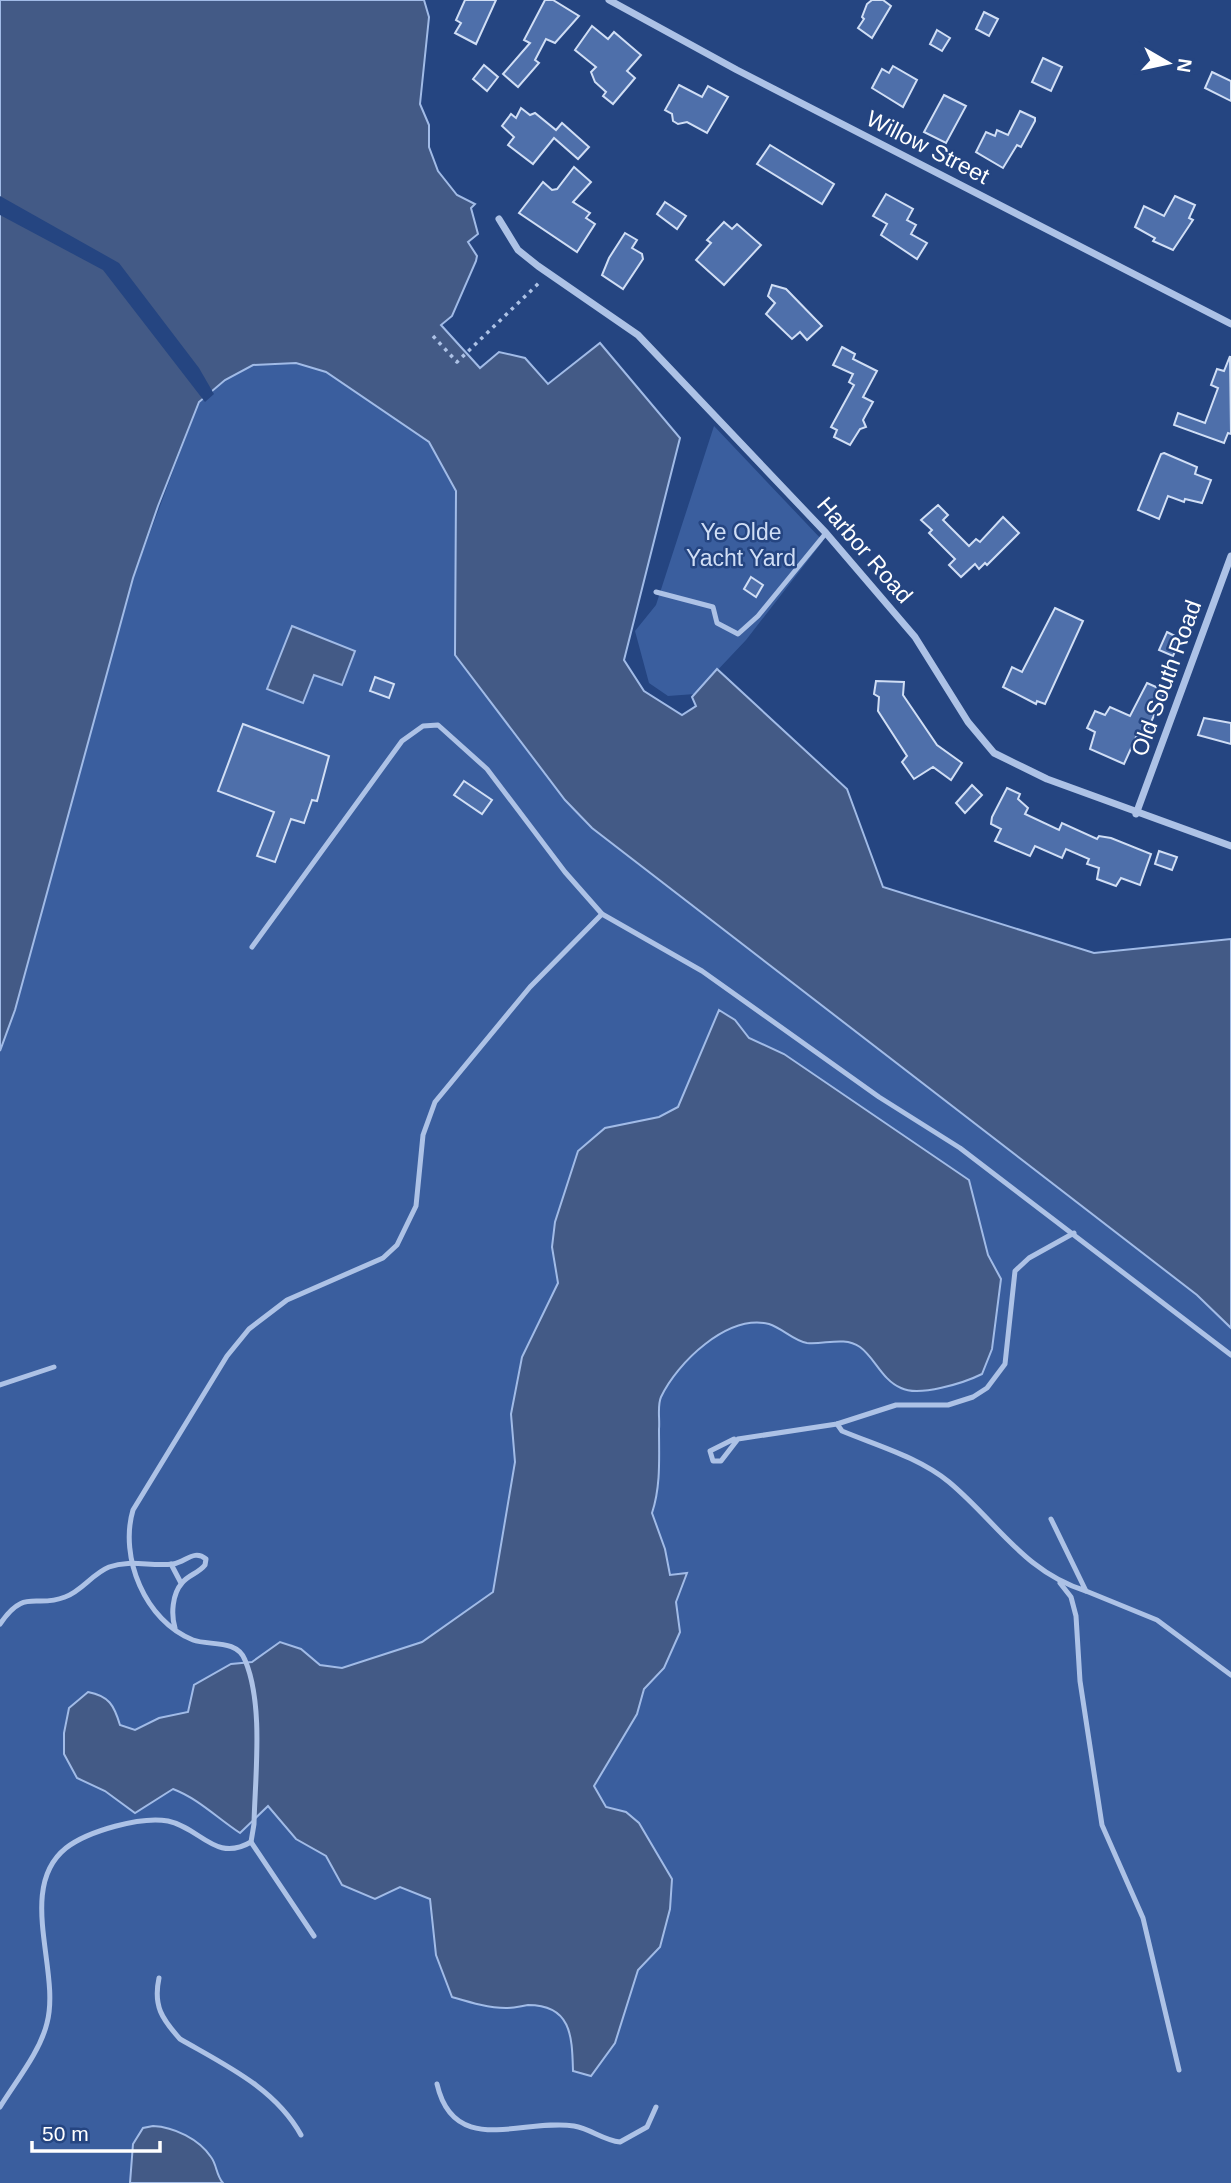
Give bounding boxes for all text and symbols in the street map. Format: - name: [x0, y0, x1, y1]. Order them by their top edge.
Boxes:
- north arrow: [1133, 28, 1203, 98]
- text: N: [1173, 57, 1196, 74]
- street label: Willow Street: [862, 105, 994, 189]
- street label: Harbor Road: [812, 492, 918, 608]
- park label: Ye Olde Yacht Yard: [686, 519, 796, 571]
- street label: Old South Road: [1126, 597, 1206, 759]
- scale bar: [32, 2110, 159, 2154]
- text: 50 m: [42, 2122, 89, 2145]

